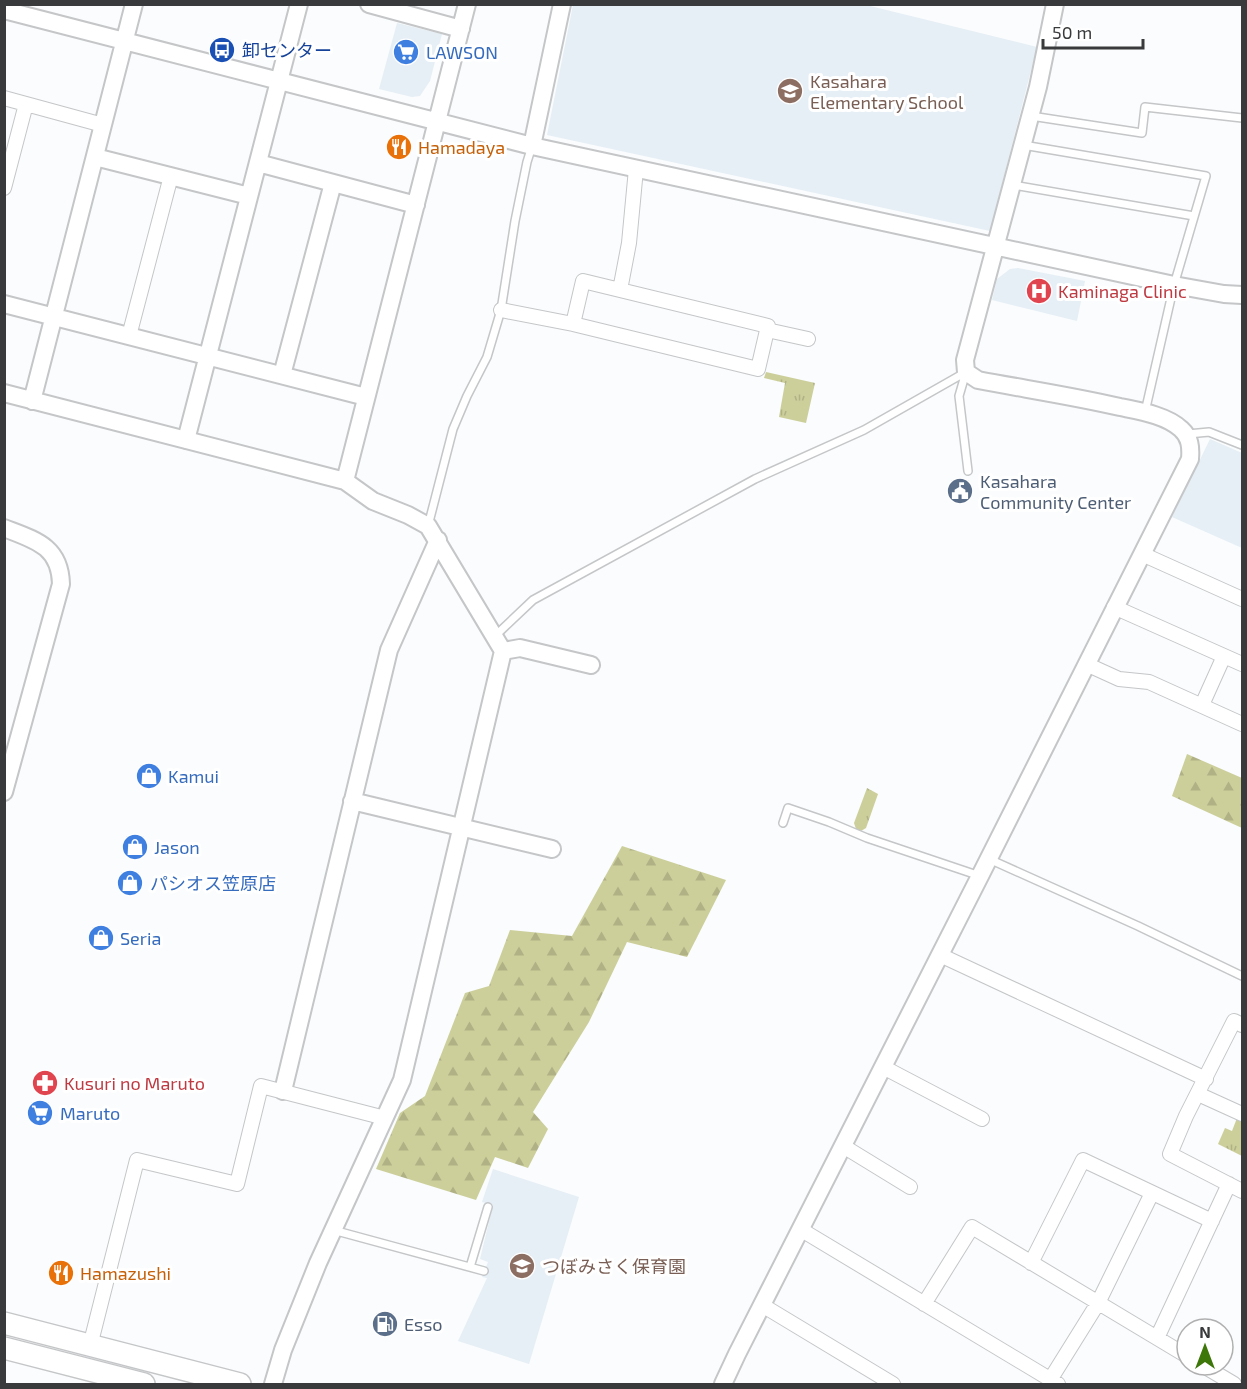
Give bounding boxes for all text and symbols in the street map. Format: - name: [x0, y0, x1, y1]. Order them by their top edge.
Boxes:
- scale bar: [1043, 12, 1144, 50]
- text: 50 m: [1052, 21, 1092, 43]
- bus stop icon: 卸センター: [207, 35, 237, 65]
- supermarket icon: LAWSON: [391, 37, 421, 67]
- place label: 卸センター: [242, 39, 332, 61]
- place label: LAWSON: [426, 41, 498, 63]
- place label: Kasahara Elementary School: [810, 70, 964, 113]
- school or university icon: Kasahara Elementary School: [775, 76, 805, 106]
- restaurant icon: Hamadaya: [384, 132, 414, 162]
- place label: Hamadaya: [418, 136, 505, 158]
- hospital icon: Kaminaga Clinic: [1024, 276, 1054, 306]
- place label: Kaminaga Clinic: [1058, 280, 1187, 302]
- place label: Kasahara Community Center: [980, 470, 1131, 513]
- public building icon: Kasahara Community Center: [945, 476, 975, 506]
- shop icon: Kamui: [134, 761, 164, 791]
- place label: Kamui: [168, 765, 219, 787]
- shop icon: Jason: [120, 832, 150, 862]
- place label: Jason: [154, 836, 200, 858]
- shop icon: パシオス笠原店: [115, 868, 145, 898]
- place label: パシオス笠原店: [150, 872, 276, 894]
- shop icon: Seria: [86, 923, 116, 953]
- place label: Seria: [120, 927, 161, 949]
- pharmacy icon: Kusuri no Maruto: [30, 1068, 60, 1098]
- place label: Kusuri no Maruto: [64, 1072, 205, 1094]
- supermarket icon: Maruto: [25, 1098, 55, 1128]
- place label: Maruto: [60, 1102, 120, 1124]
- school or university icon: つぼみさく保育園: [507, 1251, 537, 1281]
- place label: つぼみさく保育園: [542, 1255, 686, 1277]
- restaurant icon: Hamazushi: [46, 1258, 76, 1288]
- place label: Hamazushi: [80, 1262, 171, 1284]
- fuel station icon: Esso: [370, 1309, 400, 1339]
- place label: Esso: [404, 1313, 443, 1335]
- north arrow: [1175, 1317, 1235, 1377]
- text: N: [1199, 1322, 1211, 1341]

